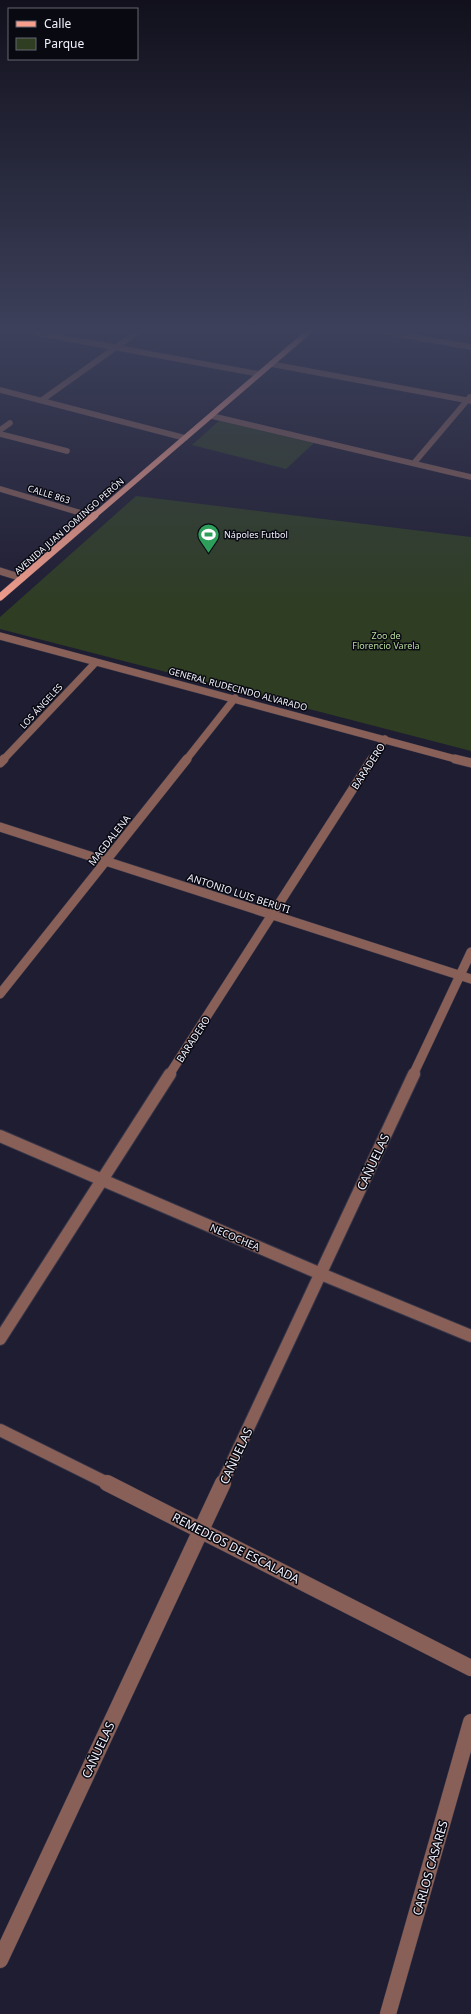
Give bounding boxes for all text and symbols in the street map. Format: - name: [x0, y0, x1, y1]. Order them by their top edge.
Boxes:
- legend: [8, 8, 138, 60]
- text: Calle: [44, 15, 72, 32]
- text: Parque: [44, 35, 85, 52]
- street label: AVENIDA JUAN DOMINGO PERÓN: [11, 475, 127, 577]
- street label: CALLE 863: [26, 481, 72, 507]
- sports icon: Nápoles Futbol: [195, 521, 221, 554]
- place label: Nápoles Futbol: [224, 528, 288, 541]
- park label: Zoo de Florencio Varela: [352, 629, 420, 652]
- street label: GENERAL RUDECINDO ALVARADO: [167, 664, 309, 714]
- street label: LOS ÁNGELES: [17, 680, 65, 732]
- street label: BARADERO: [348, 740, 388, 792]
- street label: MAGDALENA: [85, 811, 134, 868]
- street label: ANTONIO LUIS BERUTI: [186, 870, 292, 916]
- street label: BARADERO: [173, 1013, 213, 1065]
- street label: CAÑUELAS: [353, 1131, 394, 1193]
- street label: NECOCHEA: [208, 1220, 263, 1254]
- street label: CAÑUELAS: [216, 1425, 257, 1487]
- street label: REMEDIOS DE ESCALADA: [169, 1508, 303, 1588]
- street label: CAÑUELAS: [78, 1719, 119, 1781]
- street label: CARLOS CASARES: [408, 1818, 452, 1917]

